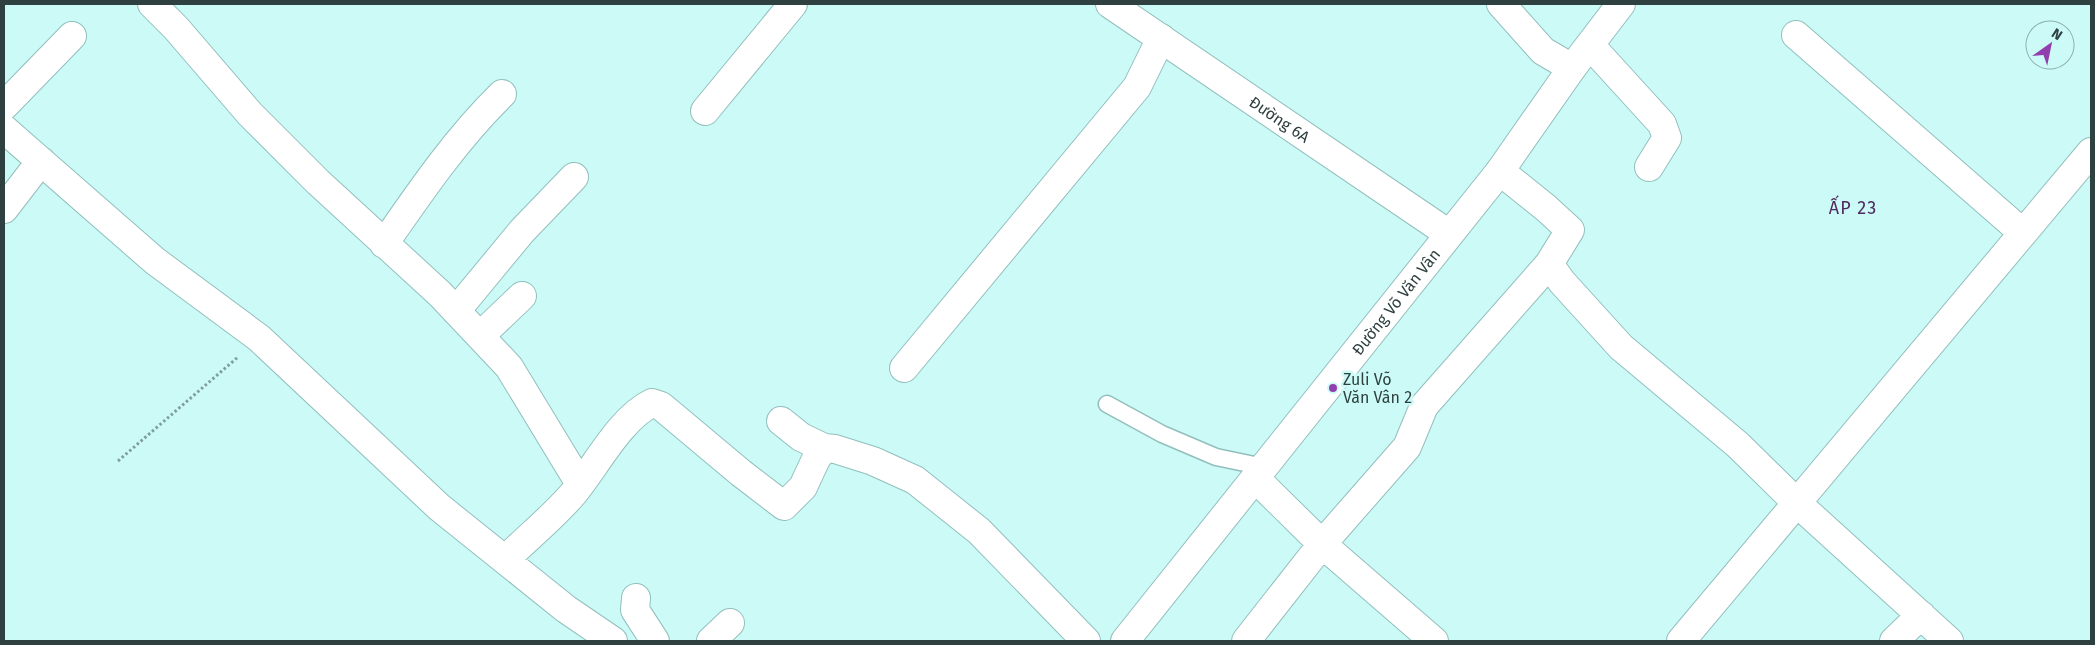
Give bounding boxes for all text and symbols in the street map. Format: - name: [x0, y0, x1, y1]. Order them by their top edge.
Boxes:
- north arrow: [2025, 20, 2075, 70]
- text: N: [2048, 25, 2065, 44]
- street label: Đường 6A: [1246, 92, 1314, 147]
- district label: ẤP 23: [1829, 195, 1877, 219]
- street label: Đường Võ Văn Vân: [1348, 245, 1444, 359]
- place label: Zuli Võ Văn Vân 2: [1343, 370, 1412, 407]
- marker: Zuli Võ Văn Vân 2: [1327, 382, 1339, 394]

